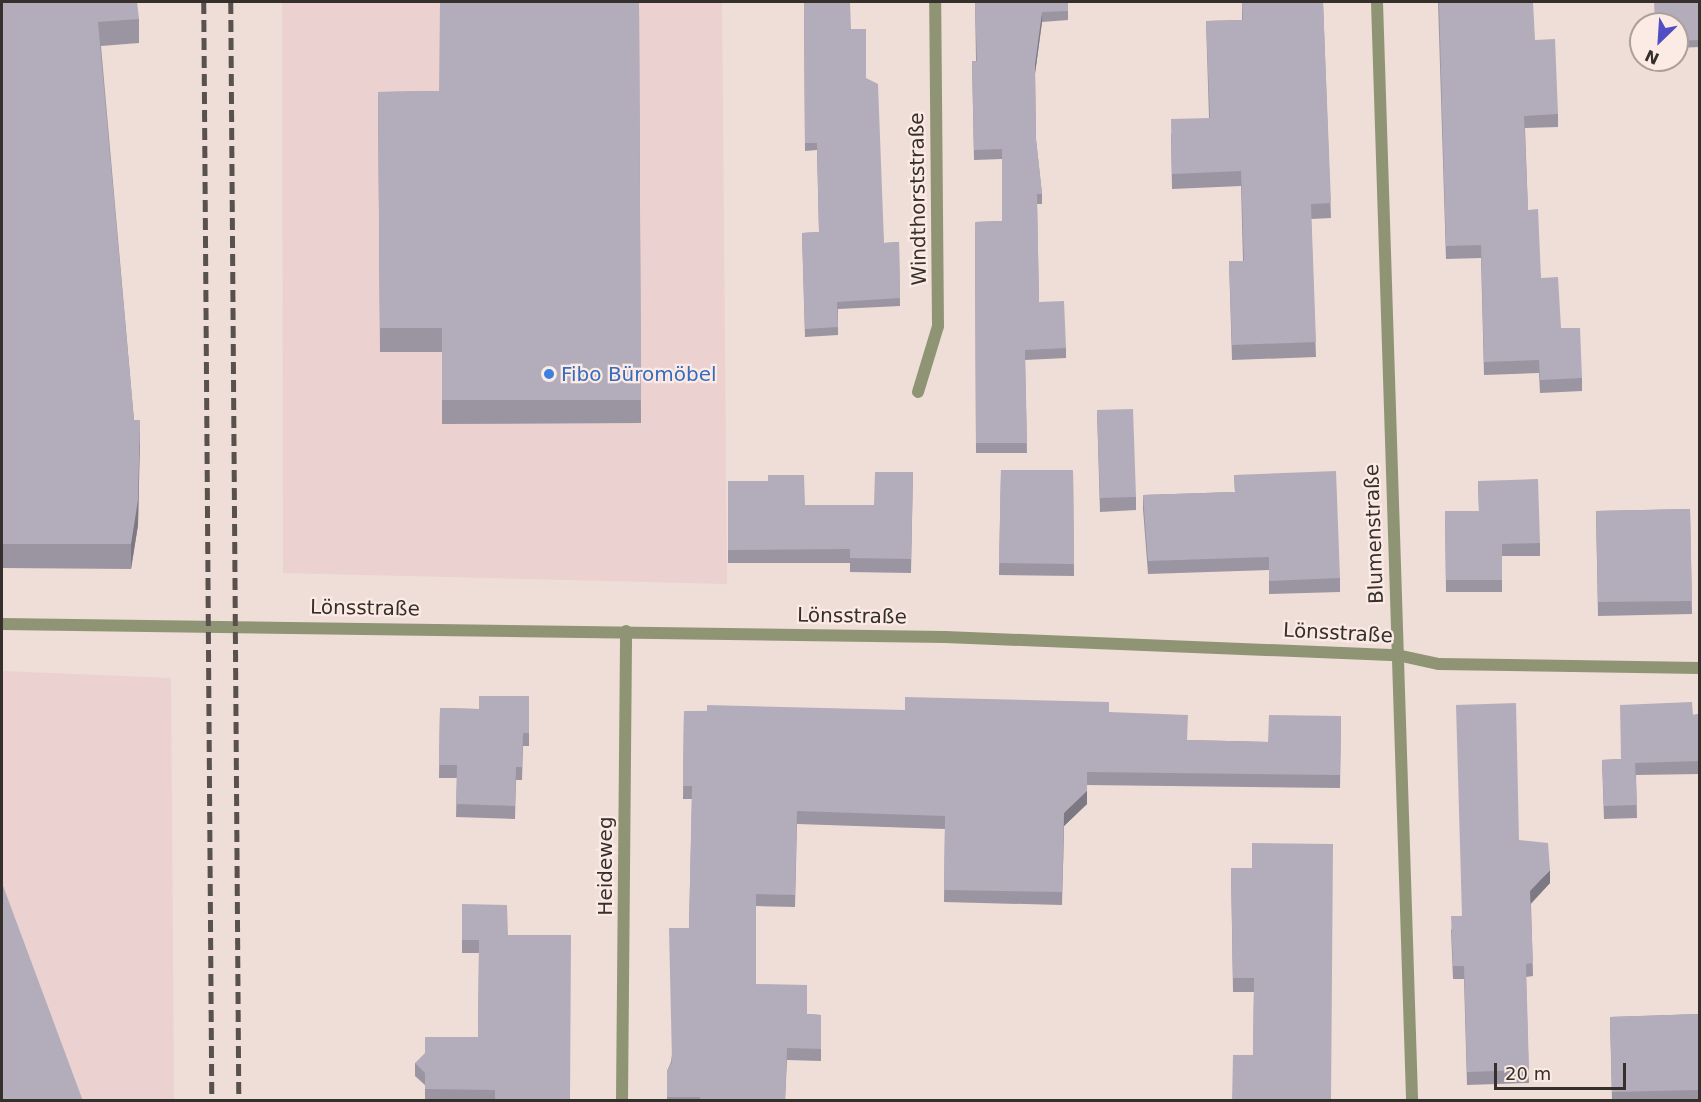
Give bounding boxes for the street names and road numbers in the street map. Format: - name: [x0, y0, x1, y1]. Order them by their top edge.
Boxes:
- street label: Windthorststraße: [904, 112, 932, 286]
- street label: Blumenstraße: [1360, 464, 1388, 604]
- street label: Lönsstraße: [310, 595, 420, 621]
- street label: Lönsstraße: [797, 603, 907, 629]
- street label: Lönsstraße: [1283, 618, 1393, 648]
- street label: Heideweg: [593, 816, 617, 916]

